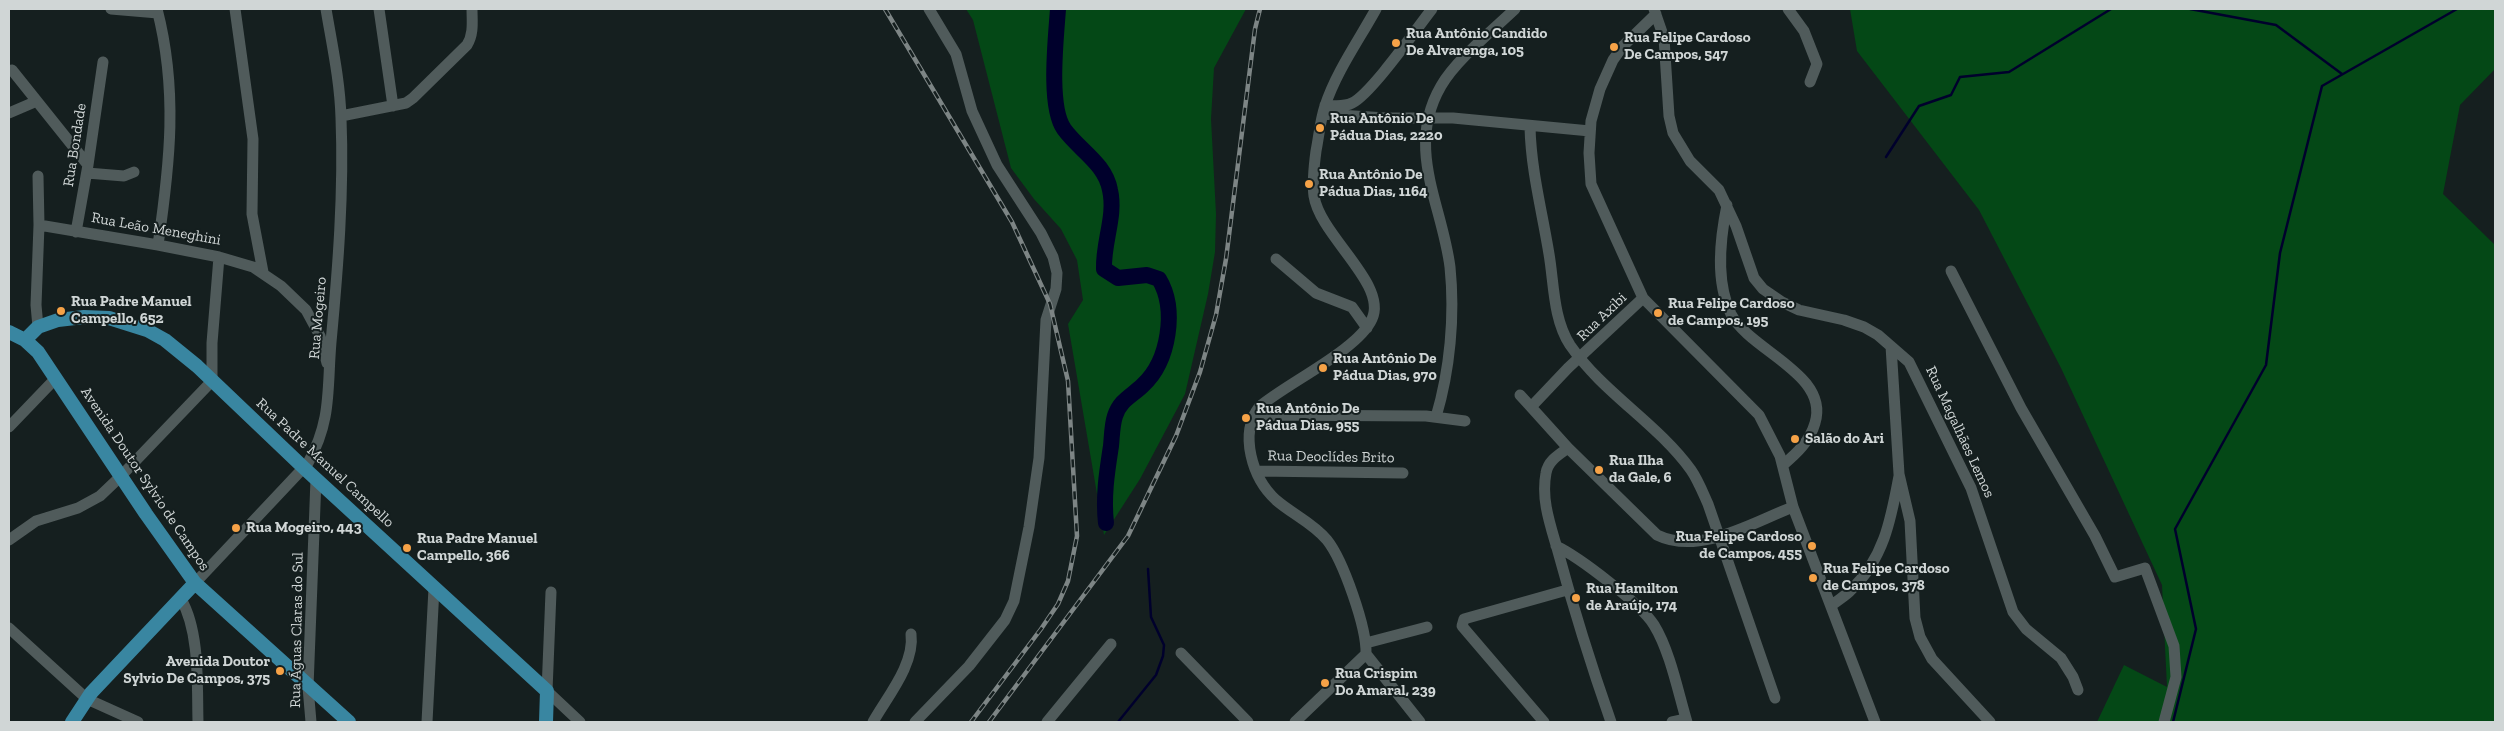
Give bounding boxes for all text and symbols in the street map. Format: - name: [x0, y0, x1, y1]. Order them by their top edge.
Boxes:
- place label: Rua Antônio Candido De Alvarenga, 105: [1406, 25, 1547, 60]
- place label: Rua Felipe Cardoso De Campos, 547: [1624, 29, 1751, 64]
- marker: Rua Antônio Candido De Alvarenga, 105: [1390, 37, 1402, 49]
- marker: Rua Felipe Cardoso De Campos, 547: [1608, 41, 1620, 53]
- street label: Rua Bondade: [60, 102, 90, 188]
- place label: Rua Antônio De Pádua Dias, 2220: [1330, 110, 1443, 145]
- marker: Rua Antônio De Pádua Dias, 2220: [1314, 122, 1326, 134]
- place label: Rua Antônio De Pádua Dias, 1164: [1319, 166, 1427, 201]
- marker: Rua Antônio De Pádua Dias, 1164: [1303, 178, 1315, 190]
- street label: Rua Leão Meneghini: [90, 209, 222, 249]
- street label: Rua Mogeiro: [305, 276, 331, 360]
- street label: Rua Axibi: [1573, 289, 1631, 345]
- place label: Rua Padre Manuel Campello, 652: [71, 293, 192, 328]
- place label: Rua Felipe Cardoso de Campos, 195: [1668, 295, 1795, 330]
- marker: Rua Padre Manuel Campello, 652: [55, 305, 67, 317]
- marker: Rua Felipe Cardoso de Campos, 195: [1652, 307, 1664, 319]
- place label: Rua Antônio De Pádua Dias, 970: [1333, 350, 1437, 385]
- marker: Rua Antônio De Pádua Dias, 970: [1317, 362, 1329, 374]
- street label: Rua Magalhães Lemos: [1922, 363, 1998, 501]
- street label: Avenida Doutor Sylvio de Campos: [77, 384, 213, 574]
- street label: Rua Padre Manuel Campello: [252, 394, 398, 532]
- place label: Rua Antônio De Pádua Dias, 955: [1256, 400, 1359, 435]
- marker: Rua Antônio De Pádua Dias, 955: [1240, 412, 1252, 424]
- place label: Salão do Ari: [1805, 430, 1884, 448]
- marker: Salão do Ari: [1789, 433, 1801, 445]
- street label: Rua Deoclídes Brito: [1267, 447, 1395, 467]
- place label: Rua Ilha da Gale, 6: [1609, 452, 1671, 487]
- marker: Rua Ilha da Gale, 6: [1593, 464, 1605, 476]
- place label: Rua Mogeiro, 443: [246, 519, 362, 537]
- marker: Rua Mogeiro, 443: [230, 522, 242, 534]
- place label: Rua Felipe Cardoso de Campos, 455: [1675, 528, 1802, 563]
- place label: Rua Padre Manuel Campello, 366: [417, 530, 538, 565]
- marker: Rua Felipe Cardoso de Campos, 455: [1806, 540, 1818, 552]
- marker: Rua Padre Manuel Campello, 366: [401, 542, 413, 554]
- street label: Rua Águas Claras do Sul: [287, 552, 307, 708]
- place label: Rua Felipe Cardoso de Campos, 378: [1823, 560, 1950, 595]
- marker: Rua Felipe Cardoso de Campos, 378: [1807, 572, 1819, 584]
- place label: Rua Hamilton de Araújo, 174: [1586, 580, 1678, 615]
- marker: Rua Hamilton de Araújo, 174: [1570, 592, 1582, 604]
- place label: Avenida Doutor Sylvio De Campos, 375: [123, 653, 270, 688]
- marker: Avenida Doutor Sylvio De Campos, 375: [274, 665, 286, 677]
- place label: Rua Crispim Do Amaral, 239: [1335, 665, 1436, 700]
- marker: Rua Crispim Do Amaral, 239: [1319, 677, 1331, 689]

